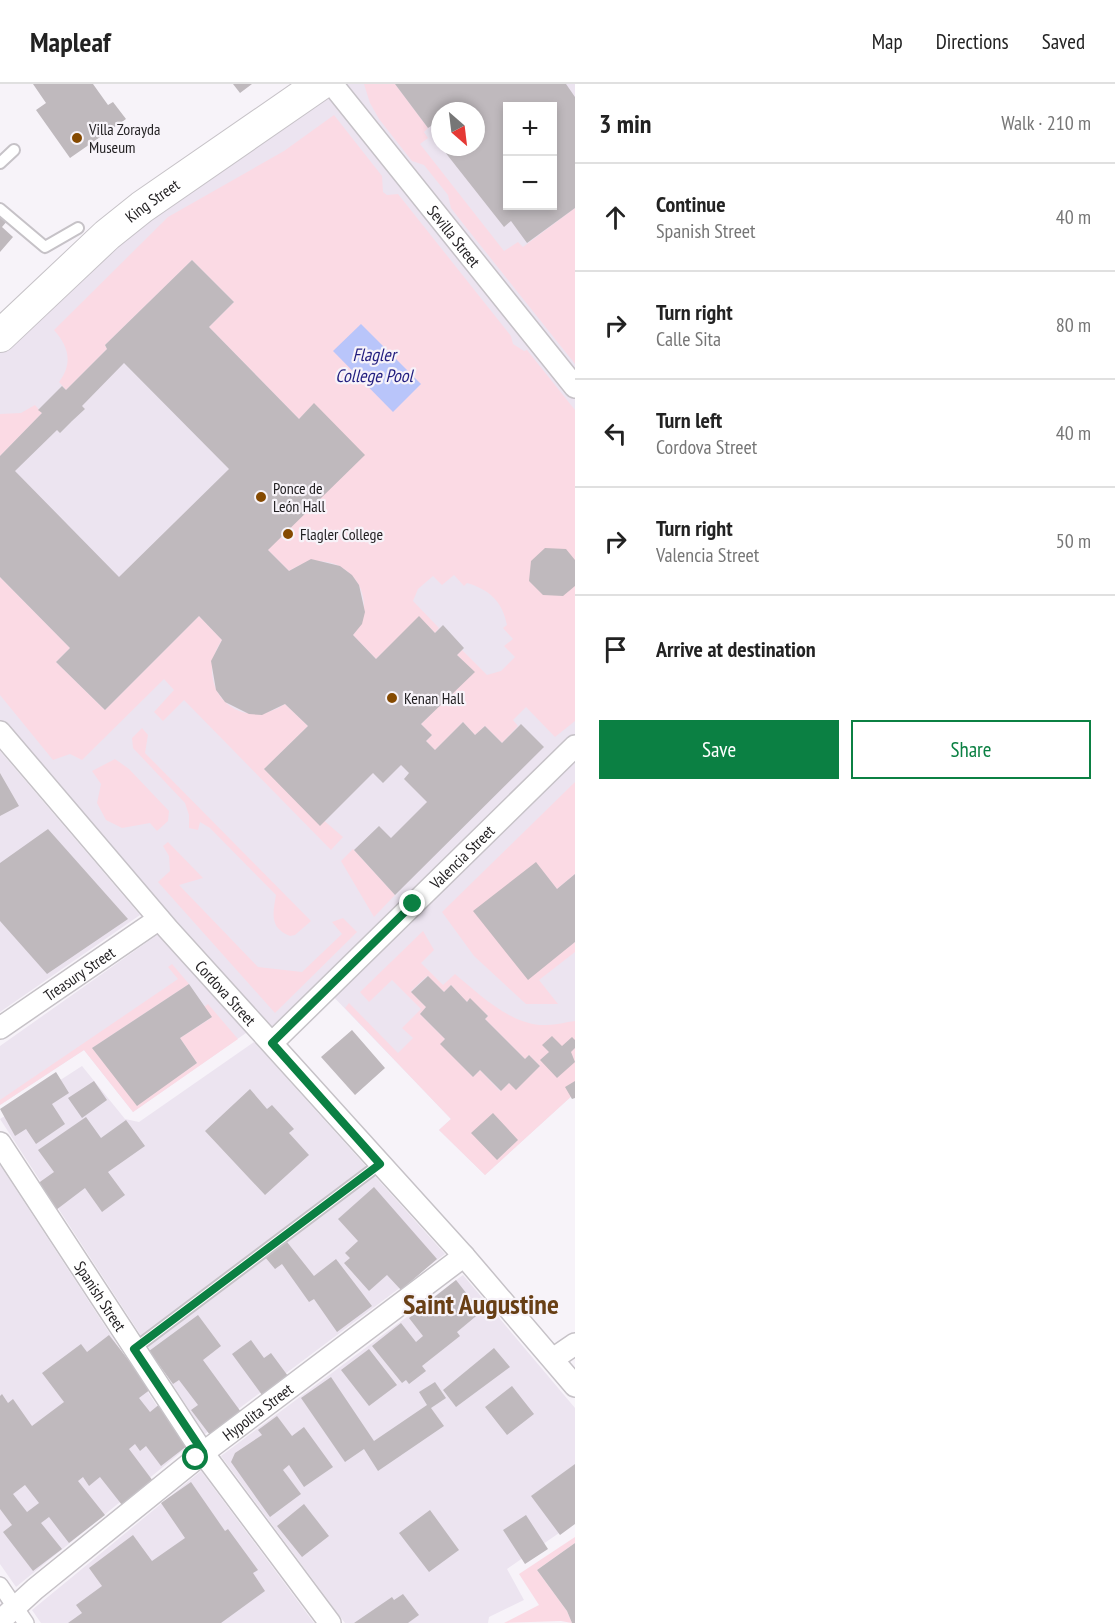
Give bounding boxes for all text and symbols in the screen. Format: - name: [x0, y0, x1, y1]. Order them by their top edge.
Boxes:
- text: Mapleaf: [30, 23, 111, 60]
- text: Map: [872, 28, 903, 55]
- text: Directions: [936, 28, 1009, 55]
- text: Saved: [1042, 28, 1085, 55]
- north arrow: [431, 102, 485, 156]
- map controls: [503, 102, 557, 210]
- button: +: [503, 102, 557, 156]
- text: 3 min: [599, 107, 652, 140]
- text: Walk · 210 m: [1001, 110, 1091, 136]
- place label: Villa Zorayda Museum: [88, 119, 160, 157]
- marker: Villa Zorayda Museum: [70, 131, 84, 145]
- button: −: [503, 156, 557, 210]
- street label: King Street: [121, 174, 184, 227]
- text: Continue: [656, 190, 726, 218]
- street label: Sevilla Street: [423, 201, 485, 271]
- icon: ahead: [599, 201, 632, 234]
- text: 40 m: [1056, 204, 1091, 230]
- text: Spanish Street: [656, 218, 756, 244]
- text: Turn right: [656, 298, 733, 326]
- icon: right: [599, 309, 632, 342]
- text: 80 m: [1056, 312, 1091, 338]
- text: Calle Sita: [656, 326, 721, 352]
- water label: Flagler College Pool: [335, 343, 415, 387]
- text: Turn left: [656, 406, 722, 434]
- icon: left: [599, 417, 632, 450]
- text: 40 m: [1056, 420, 1091, 446]
- text: Cordova Street: [656, 434, 757, 460]
- place label: Ponce de León Hall: [273, 478, 325, 516]
- marker: Ponce de León Hall: [254, 490, 268, 504]
- text: Turn right: [656, 514, 733, 542]
- place label: Flagler College: [300, 524, 383, 544]
- icon: right: [599, 525, 632, 558]
- marker: Flagler College: [281, 527, 295, 541]
- text: 50 m: [1056, 528, 1091, 554]
- text: Valencia Street: [656, 542, 759, 568]
- icon: arrive: [599, 633, 632, 666]
- text: Arrive at destination: [656, 635, 816, 663]
- place label: Kenan Hall: [404, 688, 464, 708]
- marker: Kenan Hall: [385, 691, 399, 705]
- button: Save: [599, 720, 839, 779]
- button: Share: [851, 720, 1091, 779]
- street label: Valencia Street: [425, 820, 499, 894]
- route end: [399, 890, 425, 916]
- street label: Treasury Street: [40, 942, 119, 1005]
- street label: Cordova Street: [191, 956, 261, 1030]
- street label: Spanish Street: [70, 1257, 131, 1335]
- district label: Saint Augustine: [403, 1285, 559, 1322]
- street label: Hypolita Street: [218, 1378, 297, 1445]
- route start: [182, 1444, 208, 1470]

